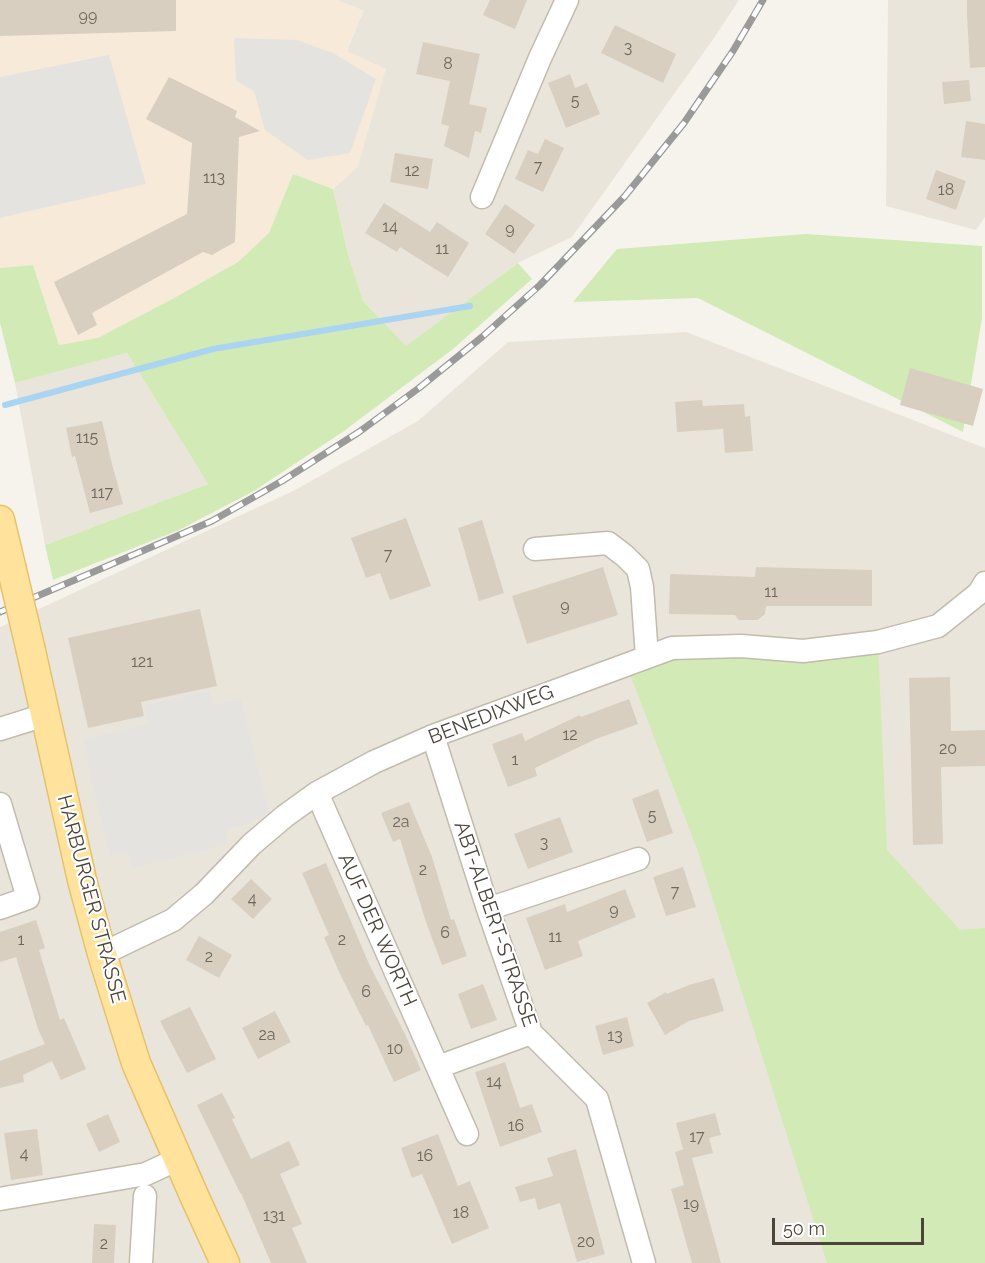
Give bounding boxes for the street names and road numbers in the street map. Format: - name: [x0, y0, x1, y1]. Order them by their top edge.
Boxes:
- street label: BENEDIXWEG: [425, 680, 557, 750]
- street label: HARBURGER STRASSE: [52, 792, 130, 1006]
- street label: ABT-ALBERT-STRASSE: [449, 818, 541, 1030]
- street label: AUF DER WORTH: [333, 850, 421, 1010]

